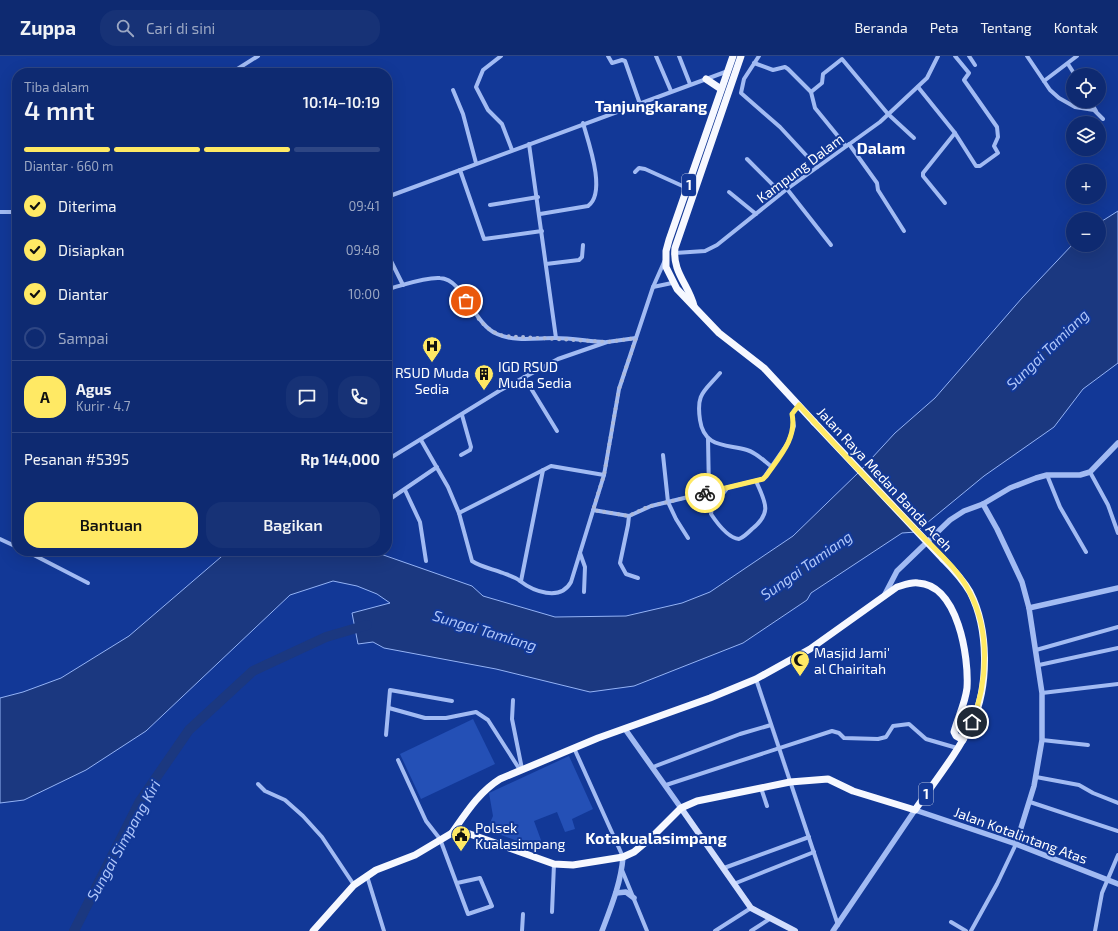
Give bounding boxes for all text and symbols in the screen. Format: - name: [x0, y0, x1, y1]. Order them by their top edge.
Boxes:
- search box: [100, 10, 380, 46]
- text: Zuppa: [20, 16, 76, 39]
- icon: search: [114, 17, 136, 39]
- text: Cari di sini: [146, 19, 215, 37]
- text: Beranda: [854, 19, 908, 36]
- text: Peta: [930, 19, 958, 36]
- text: Tentang: [980, 19, 1032, 36]
- text: Kontak: [1054, 19, 1098, 36]
- map controls: [1066, 68, 1106, 252]
- button: locate: [1066, 68, 1106, 108]
- text: Tiba dalam: [24, 79, 89, 95]
- text: 10:14–10:19: [303, 93, 380, 111]
- text: 4 mnt: [24, 94, 95, 125]
- district label: Tanjungkarang: [595, 96, 708, 115]
- button: layers: [1066, 116, 1106, 156]
- street label: Kampung Dalam: [753, 130, 847, 206]
- district label: Dalam: [857, 138, 905, 157]
- text: Diantar · 660 m: [24, 158, 113, 174]
- button: +: [1066, 164, 1106, 204]
- road number: 1: [682, 174, 696, 196]
- icon: check: [24, 195, 46, 217]
- text: Diterima: [58, 197, 117, 215]
- text: 09:41: [348, 198, 380, 214]
- button: −: [1066, 212, 1106, 252]
- icon: check: [24, 239, 46, 261]
- text: Disiapkan: [58, 241, 125, 259]
- text: 09:48: [346, 242, 380, 258]
- icon: check: [24, 283, 46, 305]
- pin: [449, 284, 483, 318]
- text: Diantar: [58, 285, 109, 303]
- text: 10:00: [348, 286, 380, 302]
- icon: bag: [455, 290, 477, 312]
- water label: Sungai Tamiang: [1002, 305, 1092, 393]
- text: Sampai: [58, 329, 108, 347]
- hospital icon: RSUD Muda Sedia: [421, 335, 443, 363]
- place label: IGD RSUD Muda Sedia: [498, 358, 572, 391]
- building icon: IGD RSUD Muda Sedia: [473, 363, 495, 391]
- place label: RSUD Muda Sedia: [395, 364, 469, 397]
- button: chat: [286, 376, 328, 418]
- button: phone: [338, 376, 380, 418]
- text: Agus: [76, 380, 111, 398]
- text: A: [40, 388, 50, 406]
- text: Kurir · 4.7: [76, 398, 130, 414]
- street label: Jalan Raya Medan Banda Aceh: [814, 403, 956, 555]
- text: Pesanan #5395: [24, 450, 129, 468]
- text: Rp 144,000: [300, 450, 380, 468]
- courier: [685, 473, 725, 513]
- icon: bike: [694, 482, 716, 504]
- button: Bantuan: [24, 502, 198, 548]
- button: Bagikan: [206, 502, 380, 548]
- water label: Sungai Tamiang: [757, 527, 855, 603]
- water label: Sungai Tamiang: [431, 606, 539, 654]
- place label: Masjid Jami' al Chairitah: [814, 644, 890, 677]
- mosque icon: Masjid Jami' al Chairitah: [789, 649, 811, 677]
- pin: [955, 705, 989, 739]
- icon: home: [961, 711, 983, 733]
- water label: Sungai Simpang Kiri: [82, 776, 164, 903]
- road number: 1: [919, 783, 933, 805]
- street label: Jalan Kotalintang Atas: [952, 803, 1090, 867]
- place label: Polsek Kualasimpang: [475, 819, 566, 852]
- public building icon: Polsek Kualasimpang: [450, 824, 472, 852]
- district label: Kotakualasimpang: [585, 828, 727, 847]

